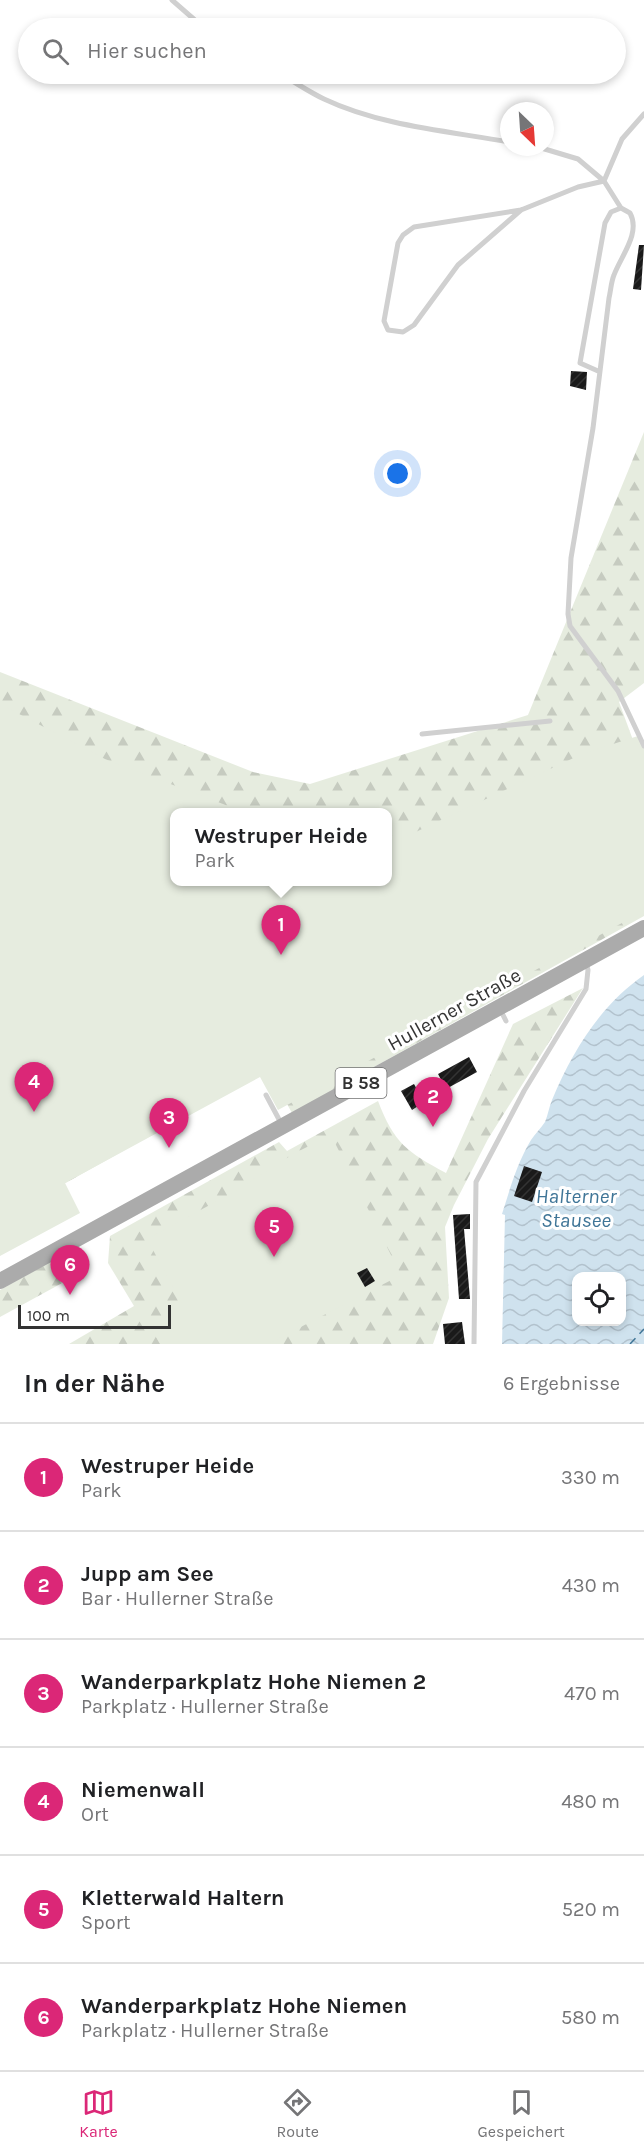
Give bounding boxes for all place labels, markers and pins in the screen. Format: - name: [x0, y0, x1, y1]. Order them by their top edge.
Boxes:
- pin: 1: [262, 906, 300, 955]
- pin: 4: [15, 1062, 54, 1112]
- pin: 2: [414, 1078, 452, 1127]
- pin: 3: [150, 1098, 188, 1148]
- pin: 5: [254, 1208, 294, 1257]
- pin: 6: [50, 1246, 90, 1295]

